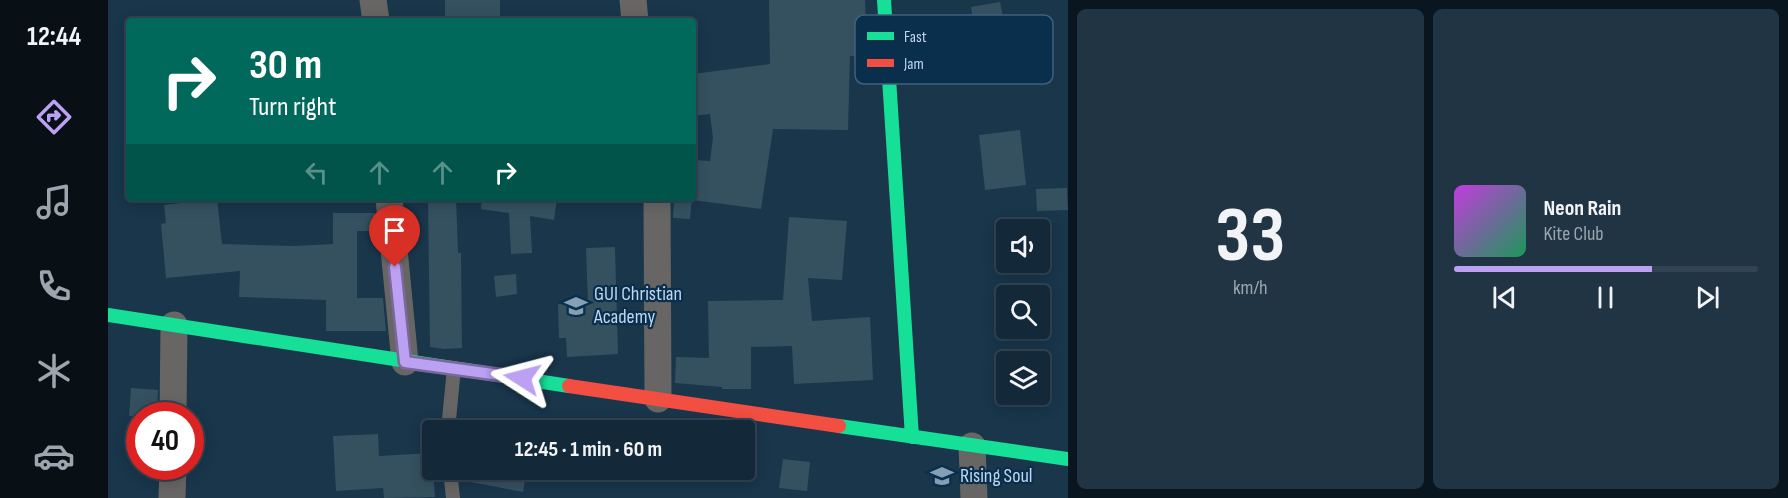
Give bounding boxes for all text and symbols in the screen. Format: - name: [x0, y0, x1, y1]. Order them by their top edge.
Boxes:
- legend: [855, 15, 1053, 84]
- text: 12:44: [27, 21, 81, 53]
- text: Fast: [904, 28, 927, 47]
- text: 30 m: [249, 40, 322, 91]
- icon: right: [150, 42, 228, 120]
- text: Jam: [903, 55, 924, 74]
- text: Turn right: [249, 91, 336, 123]
- icon: directions: [33, 96, 75, 138]
- icon: left: [300, 156, 333, 189]
- icon: ahead: [363, 156, 396, 189]
- icon: ahead: [426, 156, 459, 189]
- icon: right: [489, 156, 522, 189]
- icon: music: [33, 181, 75, 223]
- text: 33: [1215, 190, 1285, 283]
- text: Neon Rain: [1544, 195, 1621, 222]
- pin: [369, 205, 420, 267]
- icon: arrive: [378, 214, 411, 247]
- map controls: [996, 219, 1050, 405]
- button: sound: [996, 219, 1050, 273]
- text: Kite Club: [1544, 222, 1604, 246]
- icon: phone: [33, 265, 75, 307]
- text: km/h: [1233, 276, 1268, 300]
- icon: previous: [1488, 281, 1521, 314]
- icon: pause: [1589, 281, 1622, 314]
- icon: next: [1691, 281, 1724, 314]
- place label: GUI Christian Academy: [593, 282, 682, 329]
- button: search: [996, 285, 1050, 339]
- school or university icon: GUI Christian Academy: [563, 293, 589, 319]
- position arrow: [490, 346, 554, 410]
- icon: climate: [33, 350, 75, 392]
- button: layers: [996, 351, 1050, 405]
- speed limit sign: 40: [126, 402, 204, 480]
- icon: car: [33, 435, 75, 477]
- text: 12:45 · 1 min · 60 m: [515, 436, 662, 463]
- school or university icon: Rising Soul: [929, 463, 955, 489]
- place label: Rising Soul: [960, 464, 1033, 488]

